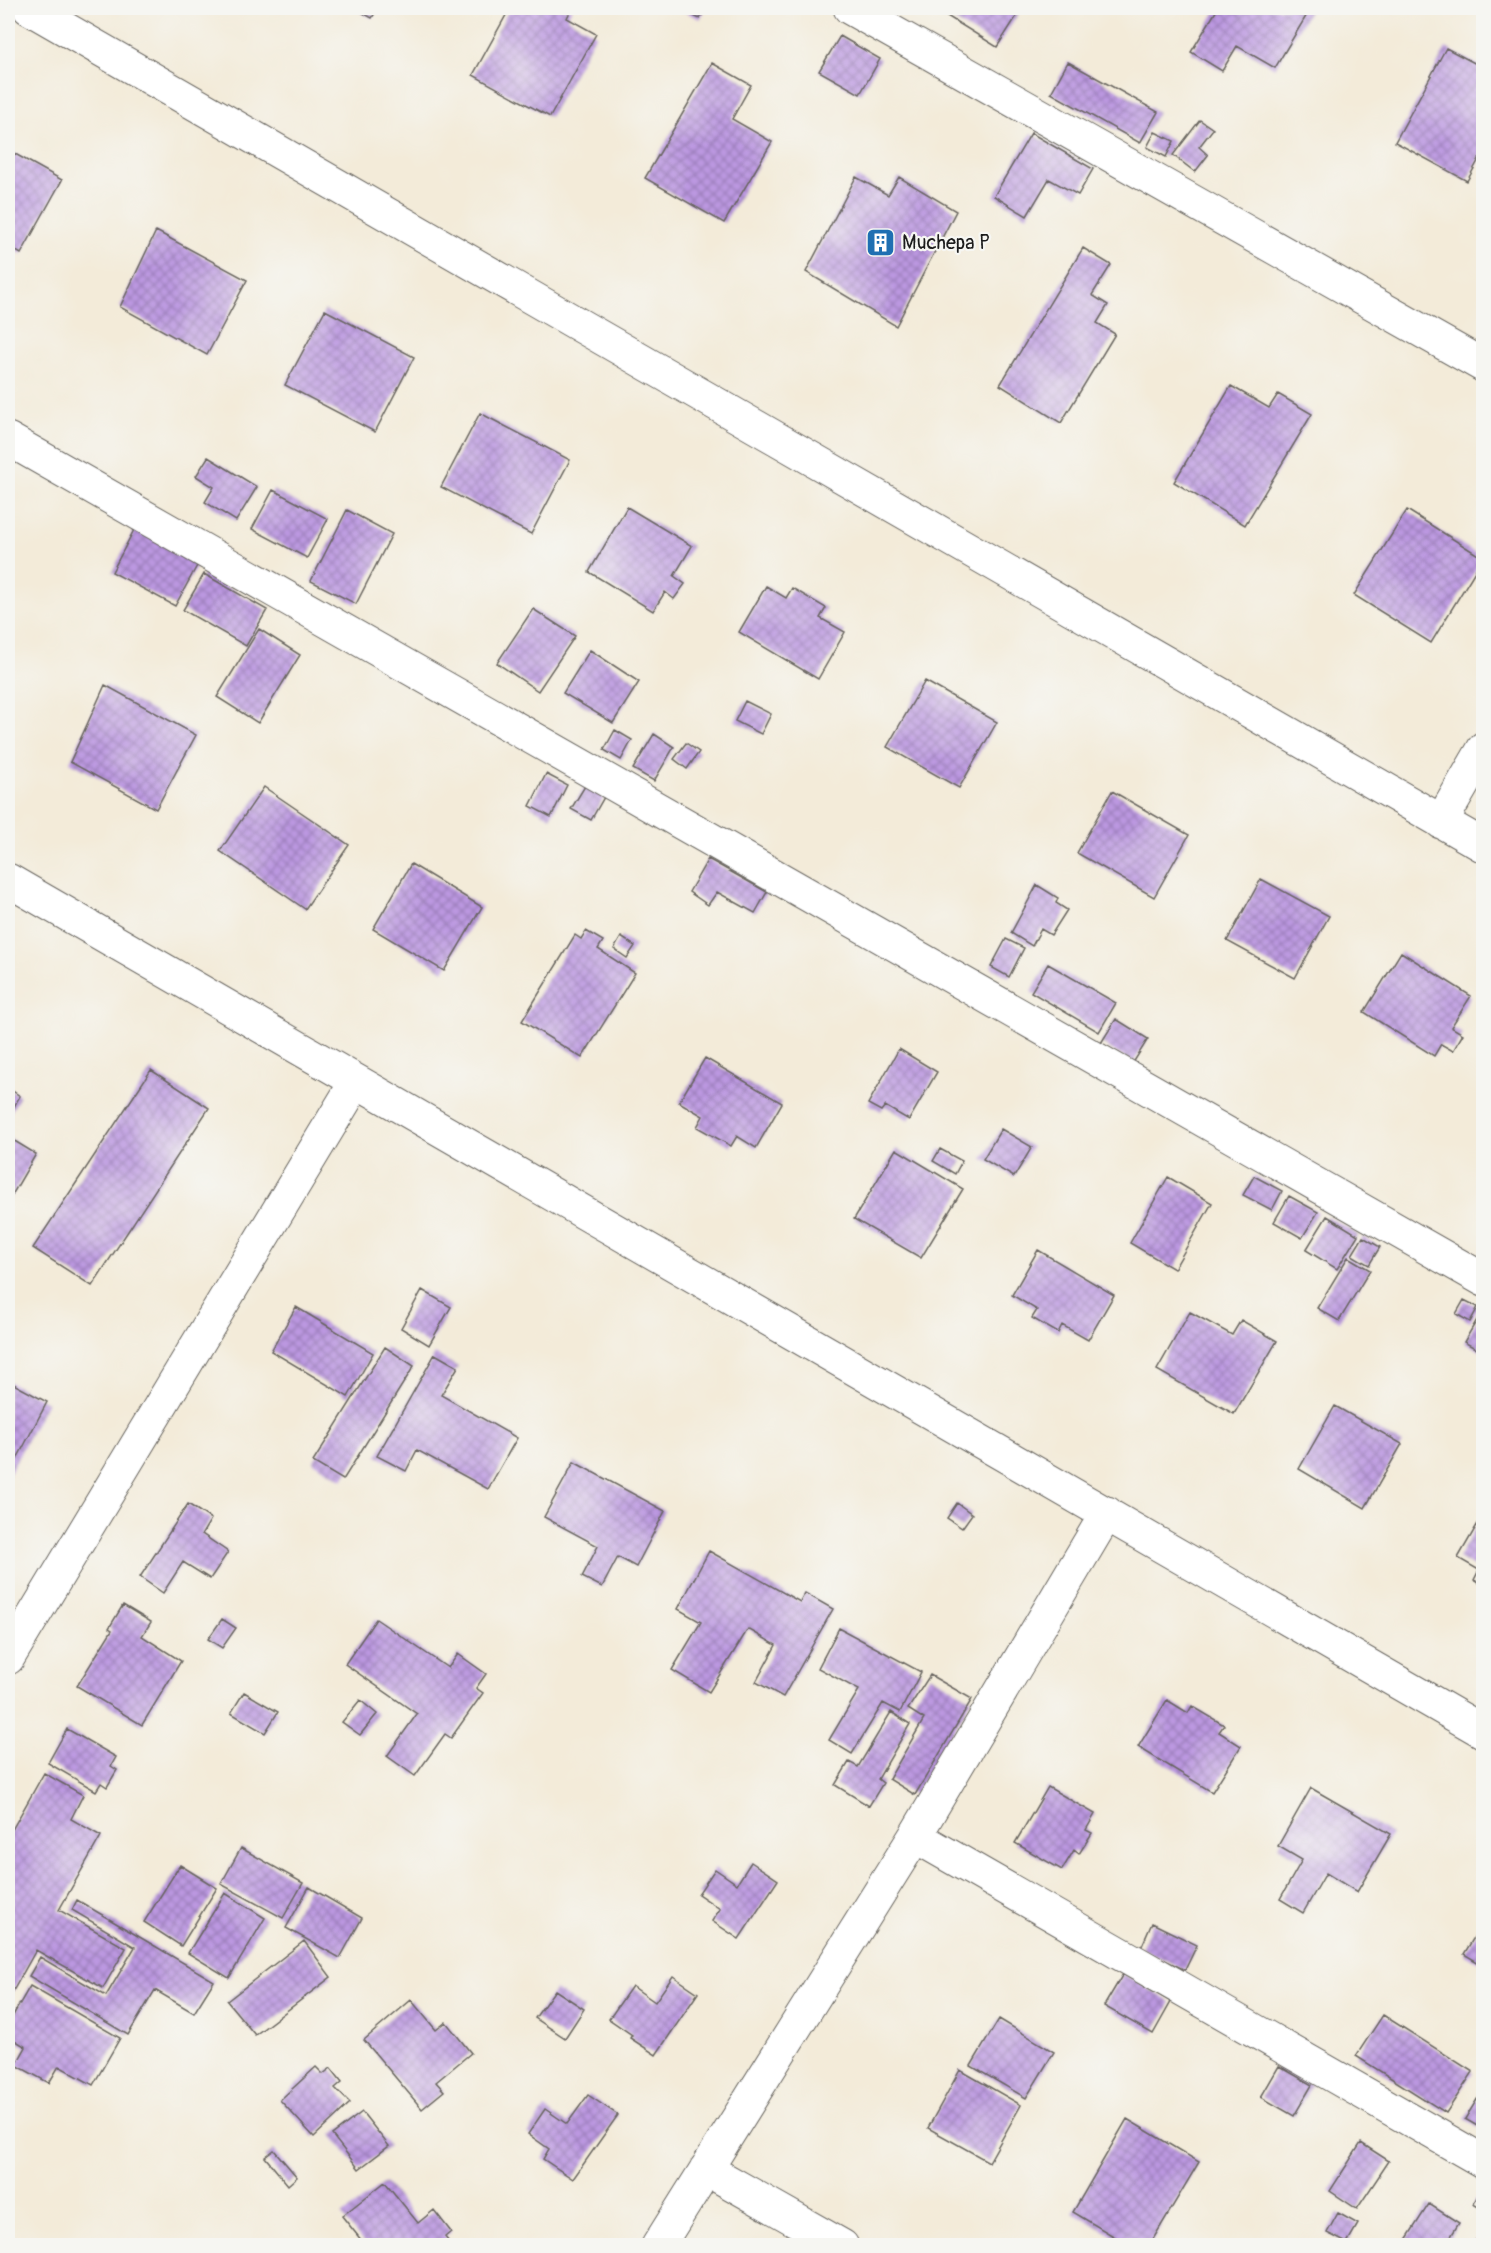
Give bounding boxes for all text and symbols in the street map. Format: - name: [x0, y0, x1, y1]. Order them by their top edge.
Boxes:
- building icon: Muchepa P: [865, 226, 897, 258]
- place label: Muchepa P: [902, 230, 990, 255]

